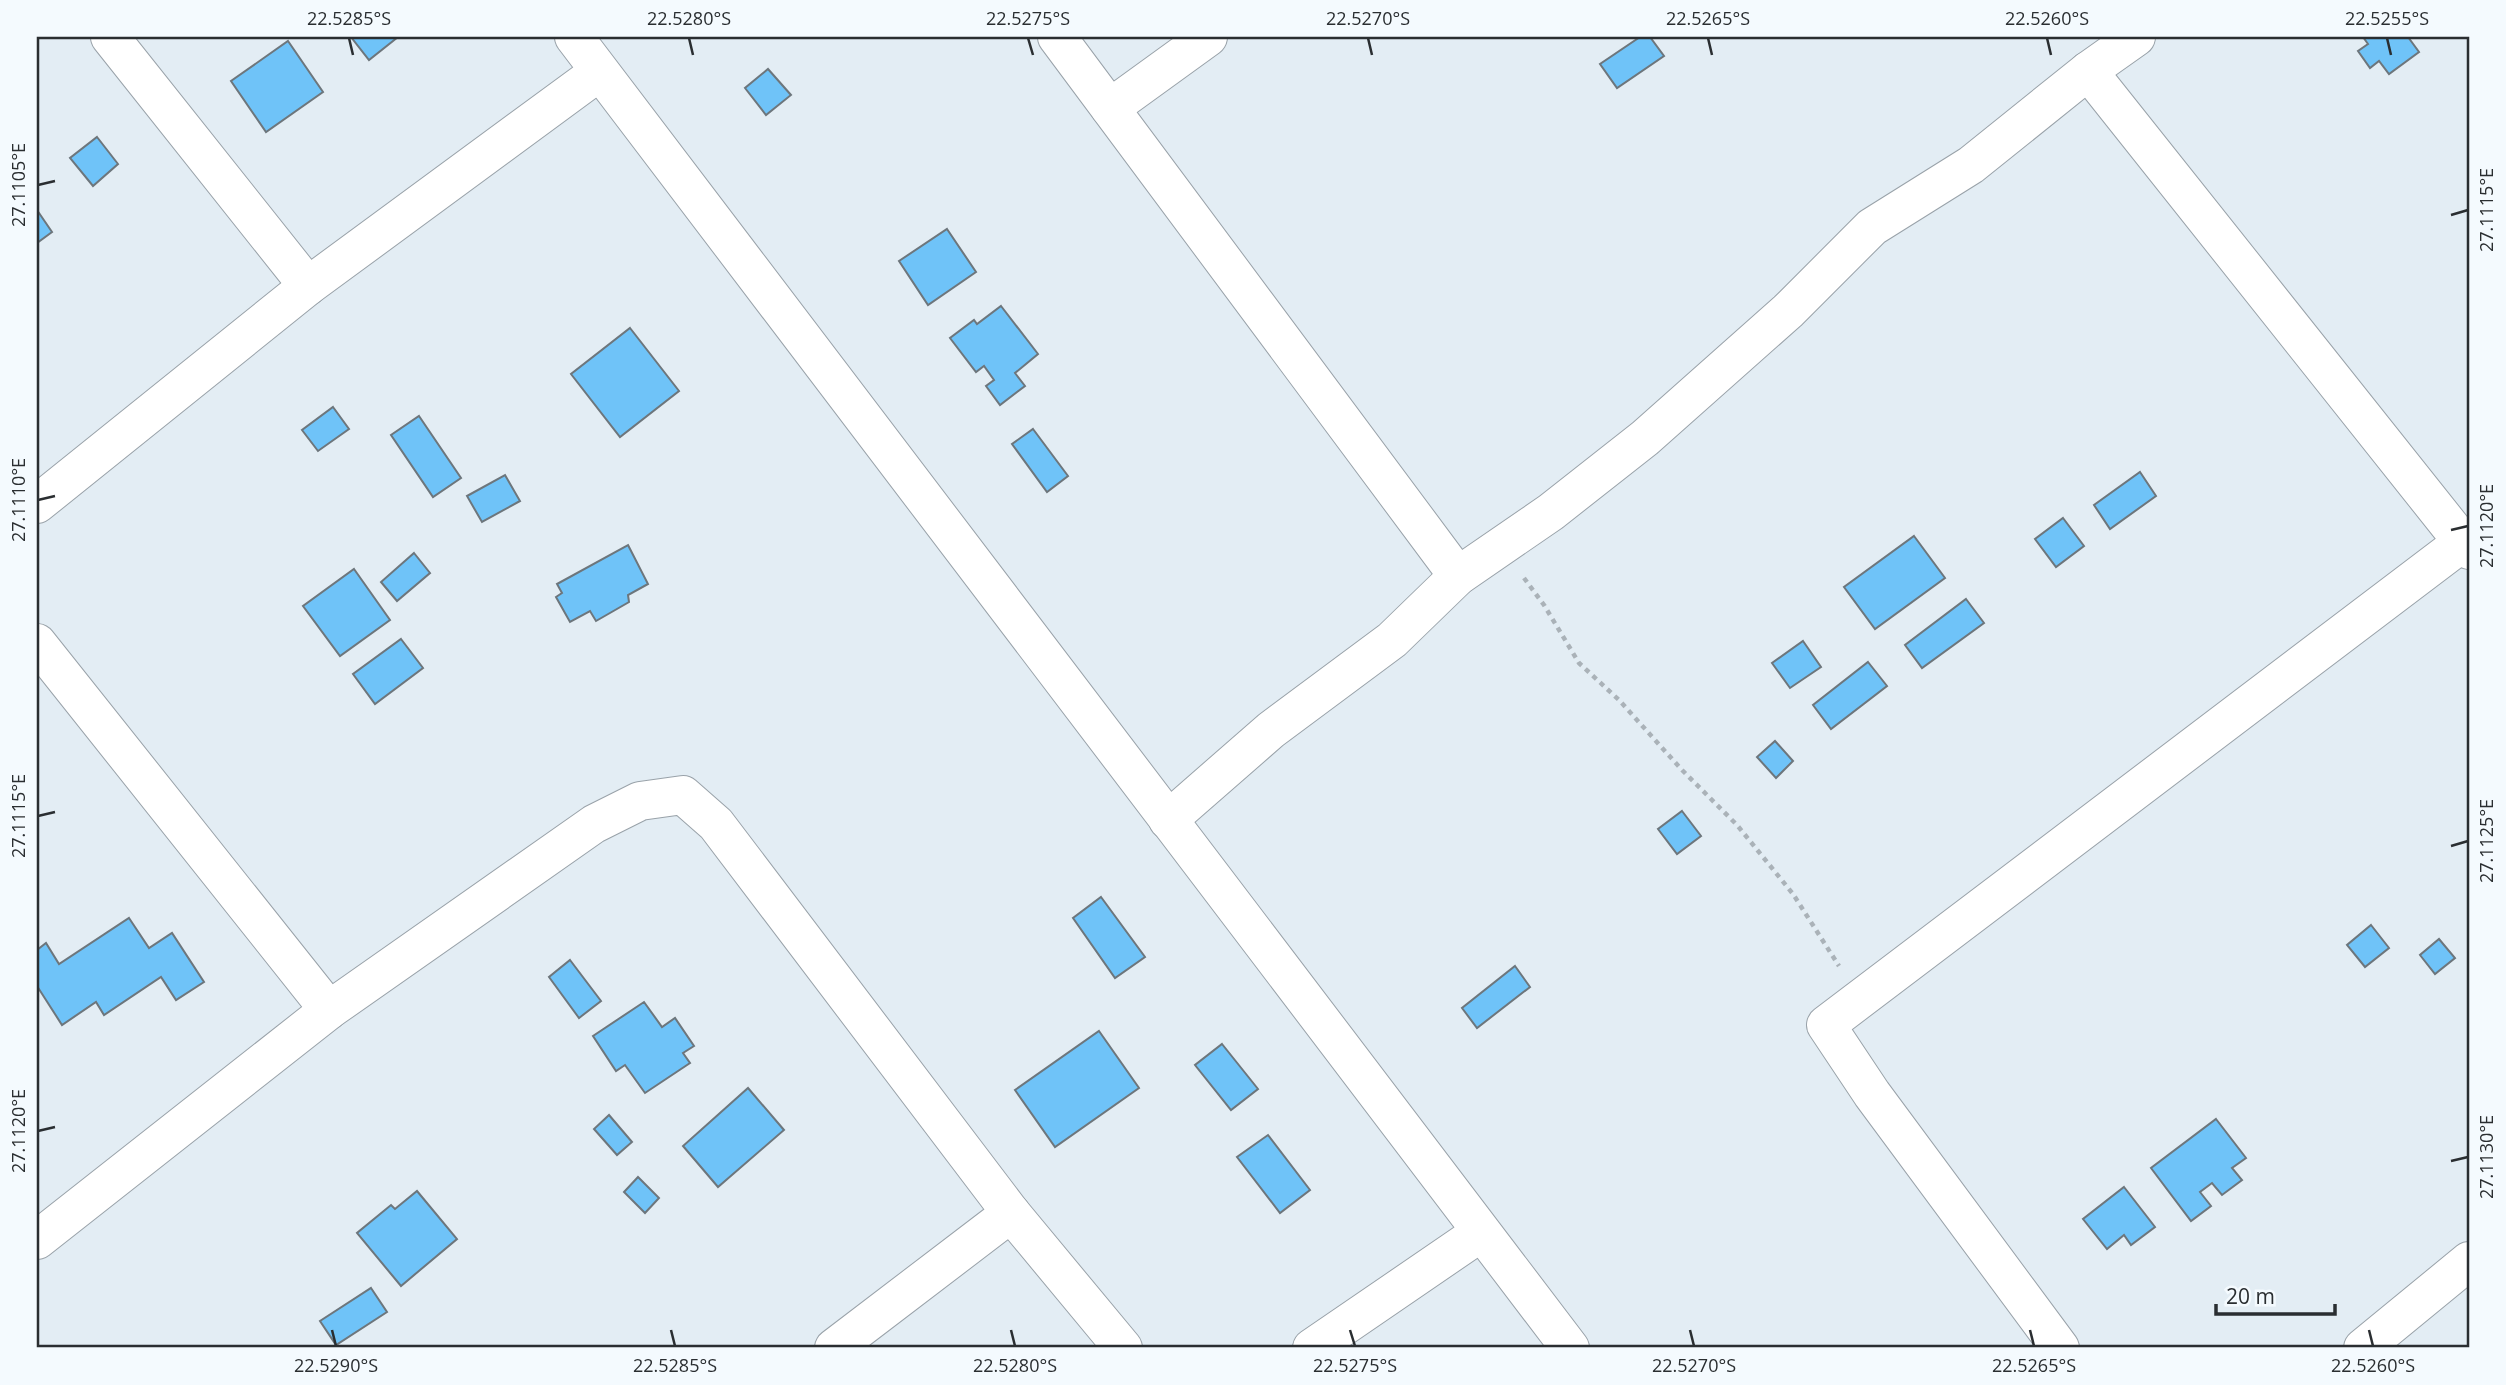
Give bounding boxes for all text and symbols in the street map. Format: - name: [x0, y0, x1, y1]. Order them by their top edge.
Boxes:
- text: 22.5285°S: [307, 6, 391, 30]
- text: 22.5280°S: [647, 6, 731, 30]
- text: 22.5275°S: [986, 6, 1070, 30]
- text: 22.5270°S: [1326, 6, 1410, 30]
- text: 22.5265°S: [1666, 6, 1750, 30]
- text: 22.5260°S: [2005, 6, 2089, 30]
- text: 22.5255°S: [2345, 6, 2429, 30]
- text: 27.1105°E: [6, 143, 30, 227]
- text: 27.1115°E: [2474, 168, 2498, 252]
- text: 27.1110°E: [6, 458, 30, 542]
- text: 27.1120°E: [2474, 484, 2498, 568]
- text: 27.1115°E: [6, 774, 30, 858]
- text: 27.1125°E: [2474, 799, 2498, 883]
- text: 27.1120°E: [6, 1089, 30, 1173]
- text: 27.1130°E: [2474, 1115, 2498, 1199]
- scale bar: [2216, 1273, 2334, 1317]
- text: 20 m: [2226, 1282, 2275, 1310]
- text: 22.5290°S: [294, 1353, 378, 1377]
- text: 22.5285°S: [633, 1353, 717, 1377]
- text: 22.5280°S: [973, 1353, 1057, 1377]
- text: 22.5275°S: [1313, 1353, 1397, 1377]
- text: 22.5270°S: [1652, 1353, 1736, 1377]
- text: 22.5265°S: [1992, 1353, 2076, 1377]
- text: 22.5260°S: [2331, 1353, 2415, 1377]

